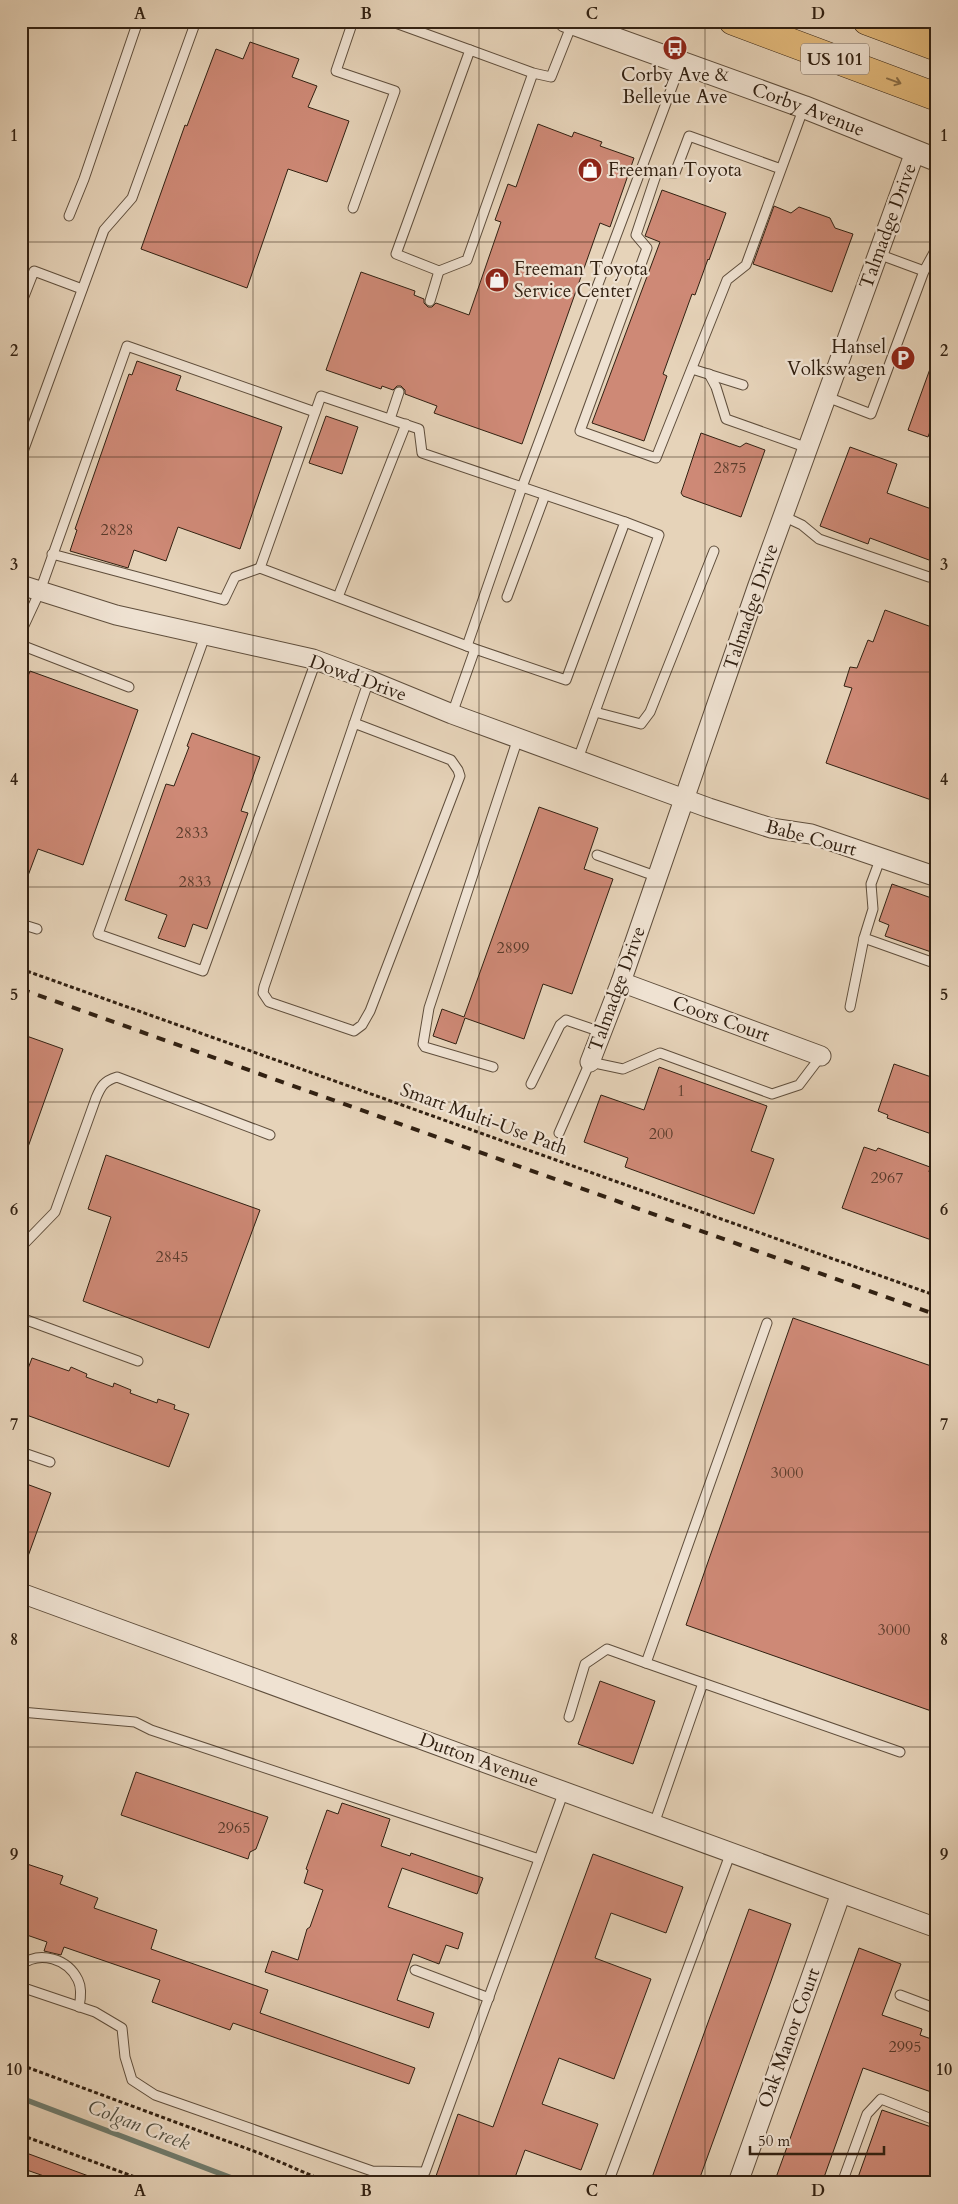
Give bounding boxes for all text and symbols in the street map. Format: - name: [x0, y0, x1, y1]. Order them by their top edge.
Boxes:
- text: A: [134, 3, 146, 25]
- text: B: [360, 3, 372, 25]
- text: C: [586, 3, 598, 25]
- text: D: [811, 3, 825, 25]
- bus stop icon: Corby Ave & Bellevue Ave: [662, 35, 688, 61]
- road number: US 101: [801, 44, 869, 74]
- place label: Corby Ave & Bellevue Ave: [621, 62, 729, 110]
- street label: Corby Avenue: [748, 76, 869, 143]
- one-way arrow: [885, 77, 901, 86]
- text: 1: [10, 125, 18, 147]
- text: 1: [940, 125, 948, 147]
- shop icon: Freeman Toyota: [577, 157, 603, 183]
- place label: Freeman Toyota: [608, 157, 742, 183]
- street label: Talmadge Drive: [853, 160, 923, 292]
- place label: Freeman Toyota Service Center: [514, 256, 648, 304]
- shop icon: Freeman Toyota Service Center: [484, 267, 510, 293]
- place label: Hansel Volkswagen: [787, 334, 886, 382]
- text: 2: [10, 340, 18, 362]
- text: 2: [940, 340, 948, 362]
- parking icon: Hansel Volkswagen: [890, 345, 916, 371]
- house number: 2875: [714, 457, 746, 479]
- house number: 2828: [101, 519, 133, 541]
- street label: Talmadge Drive: [717, 541, 785, 673]
- text: 3: [10, 554, 18, 576]
- text: 3: [940, 554, 948, 576]
- street label: Dowd Drive: [306, 648, 410, 708]
- text: 4: [10, 769, 18, 791]
- text: 4: [940, 769, 948, 791]
- street label: Babe Court: [763, 813, 859, 863]
- house number: 2833: [176, 822, 208, 844]
- house number: 2833: [179, 871, 211, 893]
- street label: Talmadge Drive: [582, 923, 652, 1055]
- house number: 2899: [497, 937, 529, 959]
- text: 5: [10, 984, 18, 1006]
- text: 5: [940, 984, 948, 1006]
- street label: Coors Court: [669, 989, 773, 1049]
- street label: Smart Multi-Use Path: [397, 1077, 572, 1162]
- house number: 1: [677, 1080, 685, 1102]
- house number: 200: [649, 1123, 673, 1145]
- house number: 2967: [871, 1167, 903, 1189]
- text: 6: [10, 1199, 18, 1221]
- text: 6: [940, 1199, 948, 1221]
- house number: 2845: [156, 1246, 188, 1268]
- text: 7: [10, 1414, 18, 1436]
- text: 7: [940, 1414, 948, 1436]
- house number: 3000: [771, 1462, 803, 1484]
- house number: 3000: [878, 1619, 910, 1641]
- text: 8: [10, 1629, 18, 1651]
- text: 8: [940, 1629, 948, 1651]
- street label: Dutton Avenue: [416, 1726, 542, 1794]
- house number: 2965: [218, 1817, 250, 1839]
- text: 9: [10, 1844, 18, 1866]
- text: 9: [940, 1844, 948, 1866]
- street label: Oak Manor Court: [752, 1964, 826, 2112]
- house number: 2995: [889, 2036, 921, 2058]
- text: 10: [6, 2059, 22, 2081]
- text: 10: [936, 2059, 952, 2081]
- water label: Colgan Creek: [84, 2093, 194, 2157]
- scale bar: [750, 2124, 884, 2156]
- text: 50 m: [758, 2131, 790, 2151]
- text: A: [134, 2180, 146, 2202]
- text: B: [360, 2180, 372, 2202]
- text: C: [586, 2180, 598, 2202]
- text: D: [811, 2180, 825, 2202]

